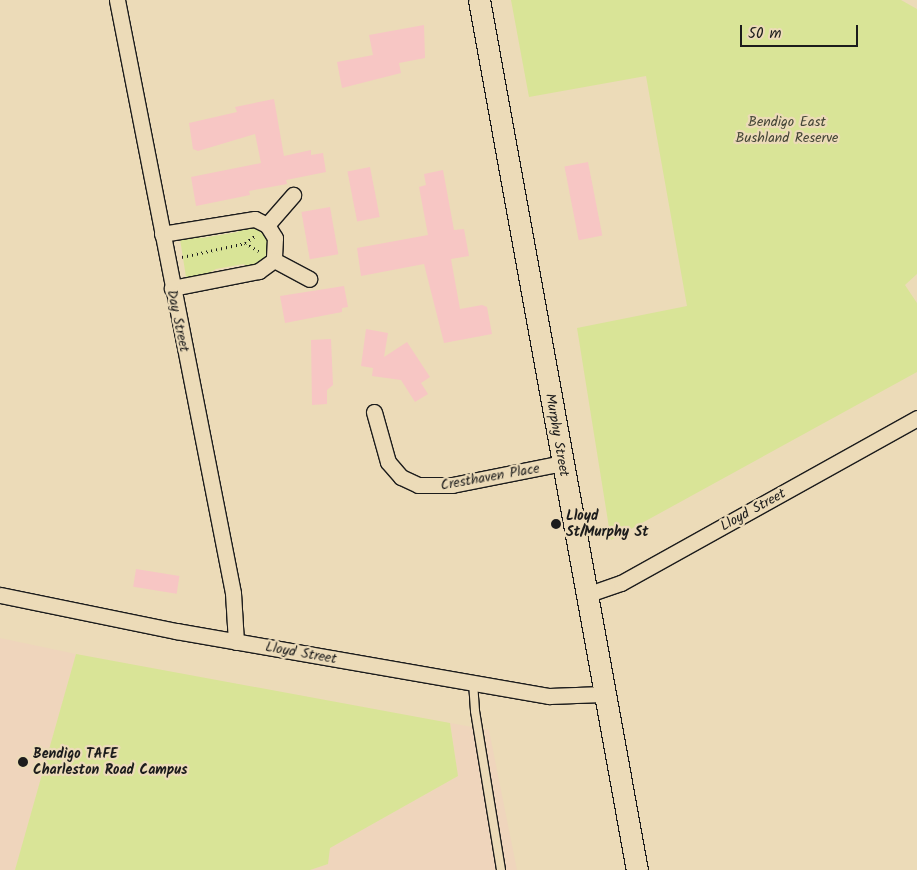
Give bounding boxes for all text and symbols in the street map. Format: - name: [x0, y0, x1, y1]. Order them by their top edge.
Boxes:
- scale bar: [742, 15, 860, 47]
- text: 50 m: [748, 22, 782, 46]
- park label: Bendigo East Bushland Reserve: [736, 114, 838, 146]
- street label: Day Street: [163, 288, 193, 354]
- street label: Murphy Street: [541, 392, 573, 478]
- street label: Cresthaven Place: [439, 460, 541, 494]
- street label: Lloyd Street: [717, 485, 789, 535]
- place label: Lloyd St/Murphy St: [566, 508, 649, 540]
- marker: Lloyd St/Murphy St: [550, 518, 562, 530]
- street label: Lloyd Street: [264, 638, 338, 668]
- place label: Bendigo TAFE Charleston Road Campus: [33, 746, 188, 779]
- marker: Bendigo TAFE Charleston Road Campus: [17, 756, 29, 768]

